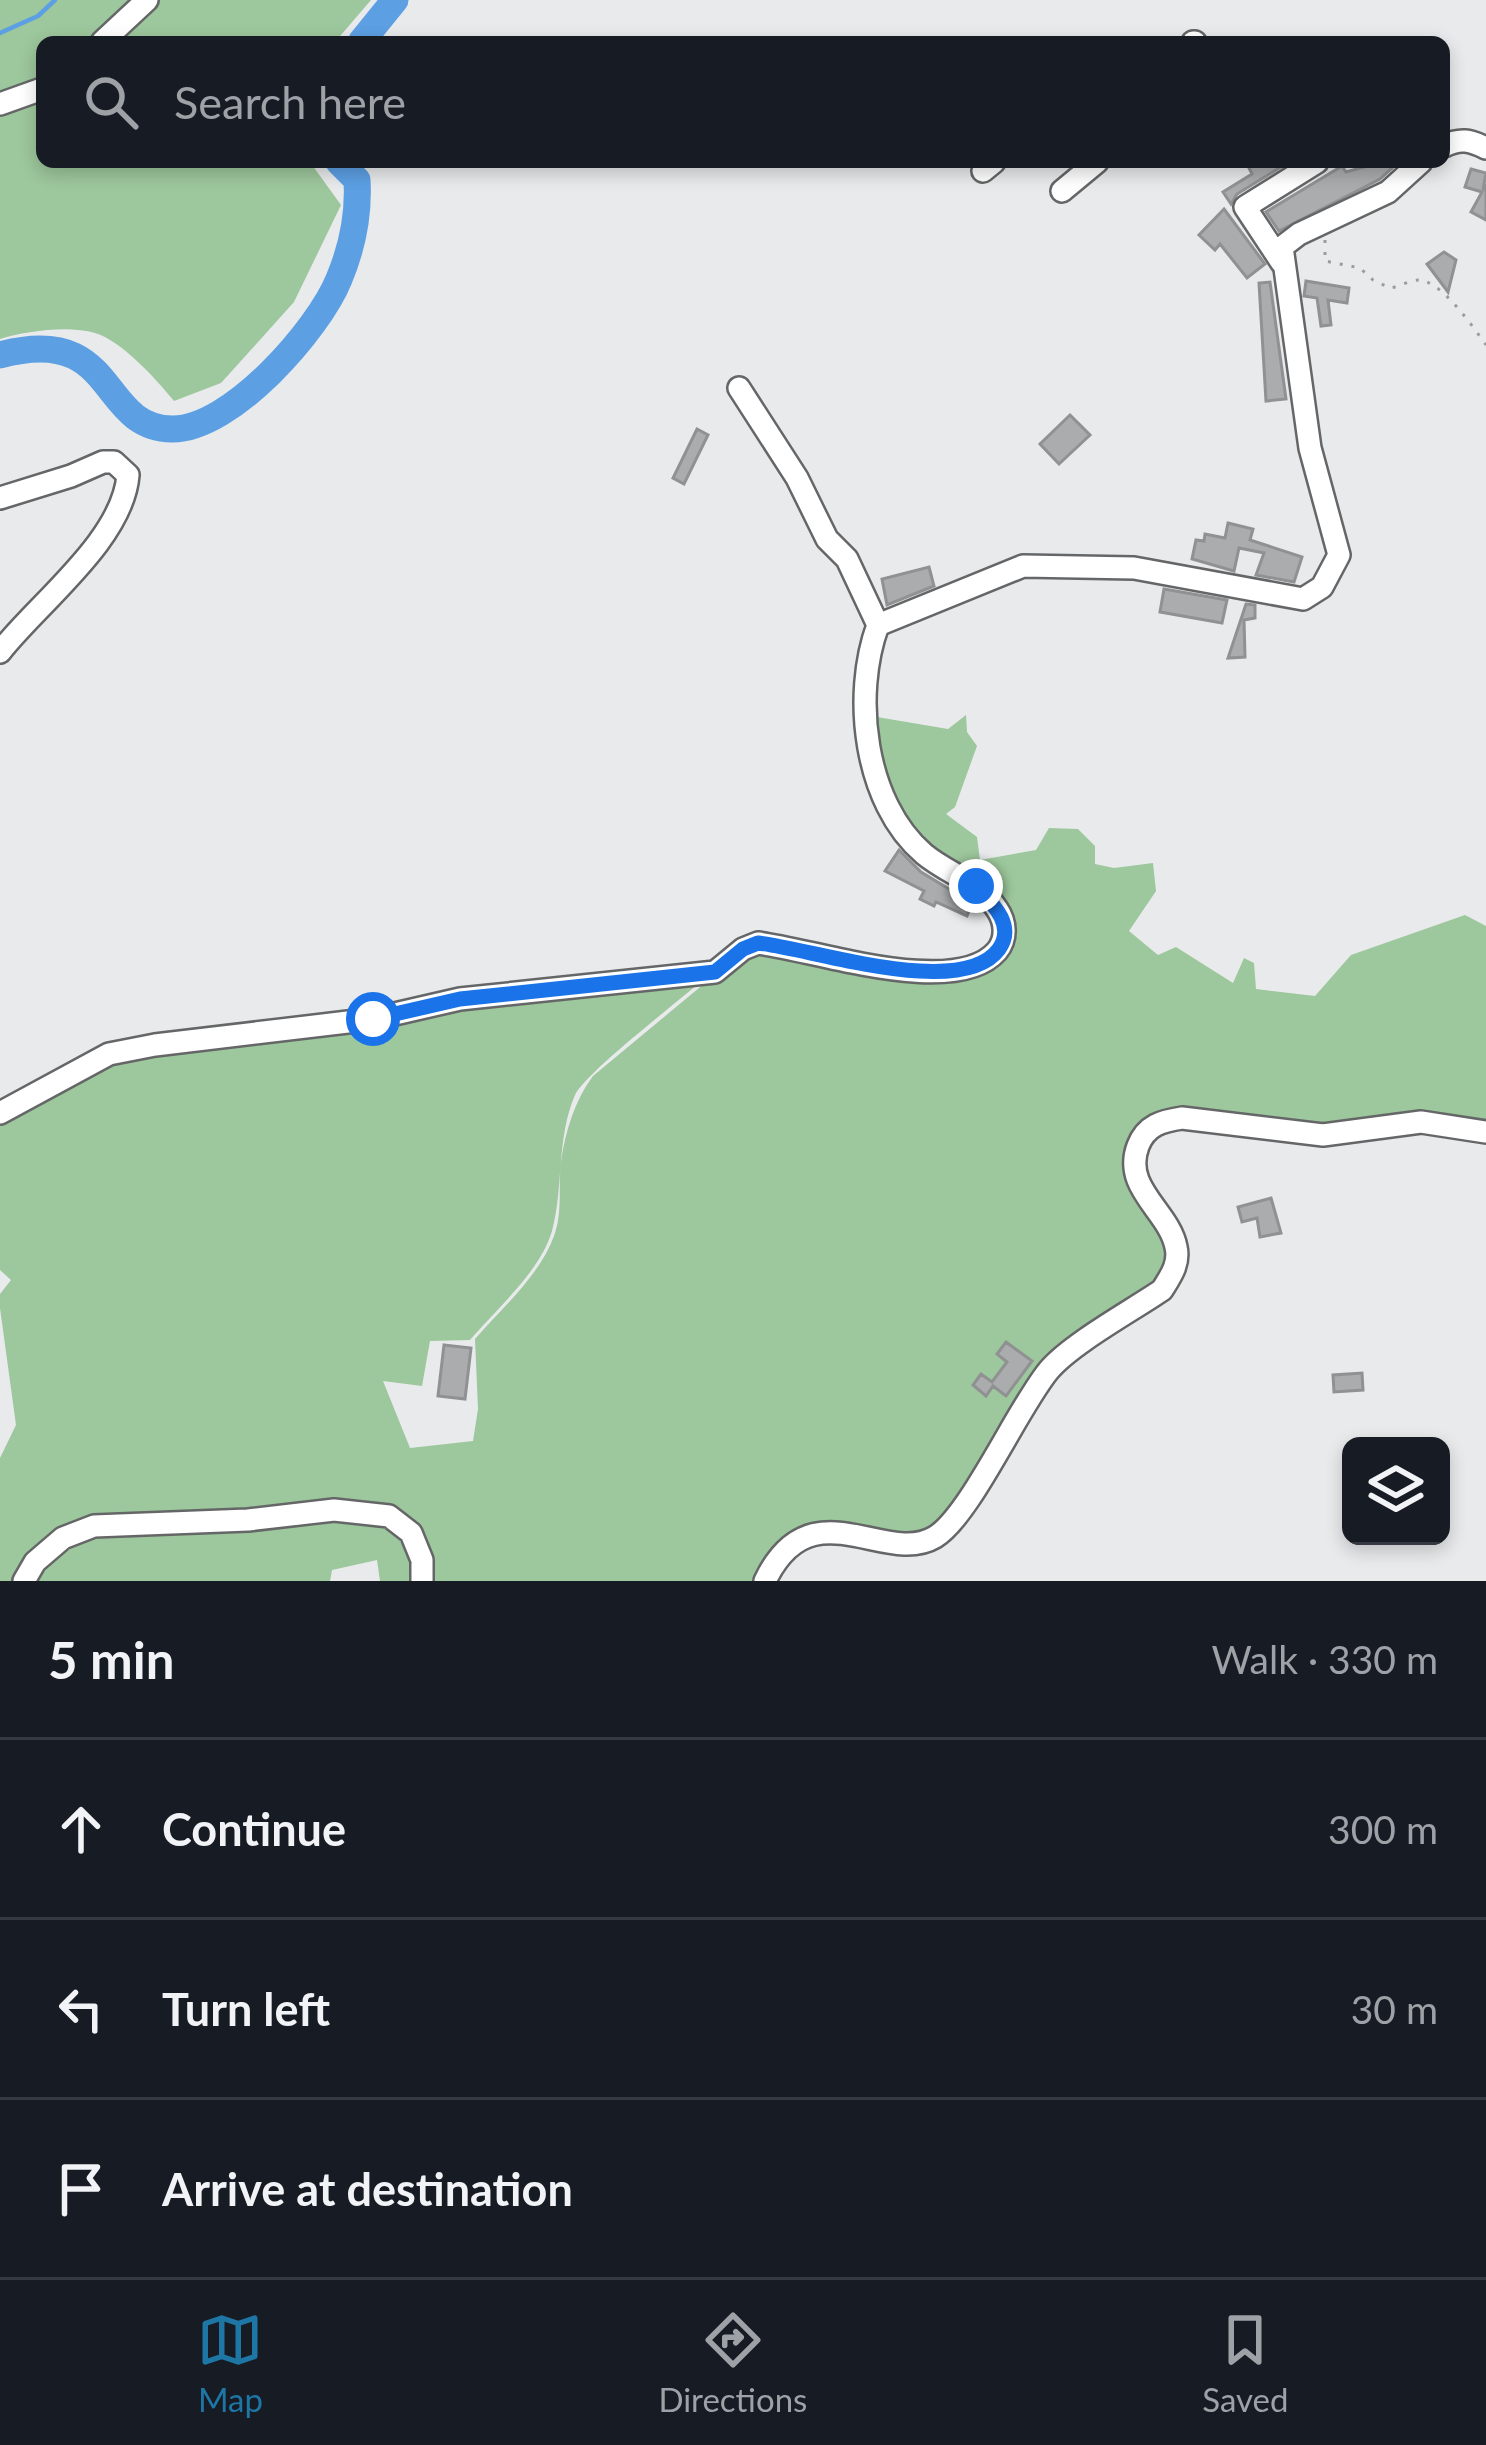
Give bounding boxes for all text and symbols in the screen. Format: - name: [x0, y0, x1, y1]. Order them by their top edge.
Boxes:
- search box: [36, 36, 1450, 168]
- icon: search: [78, 69, 144, 135]
- text: Search here: [174, 75, 406, 129]
- route end: [949, 859, 1003, 913]
- route start: [346, 992, 400, 1046]
- map controls: [1342, 1437, 1450, 1545]
- button: layers: [1342, 1437, 1450, 1545]
- text: 5 min: [48, 1629, 174, 1690]
- text: Walk · 330 m: [1211, 1636, 1438, 1682]
- icon: ahead: [48, 1796, 114, 1862]
- text: Continue: [162, 1802, 346, 1856]
- text: 300 m: [1328, 1806, 1438, 1852]
- icon: left: [48, 1976, 114, 2042]
- text: Turn left: [162, 1982, 330, 2036]
- text: 30 m: [1351, 1986, 1438, 2032]
- icon: arrive: [48, 2156, 114, 2222]
- text: Arrive at destination: [162, 2162, 573, 2216]
- tab: Map: [197, 2307, 263, 2419]
- tab: Directions: [658, 2307, 807, 2419]
- tab: Saved: [1202, 2307, 1289, 2419]

